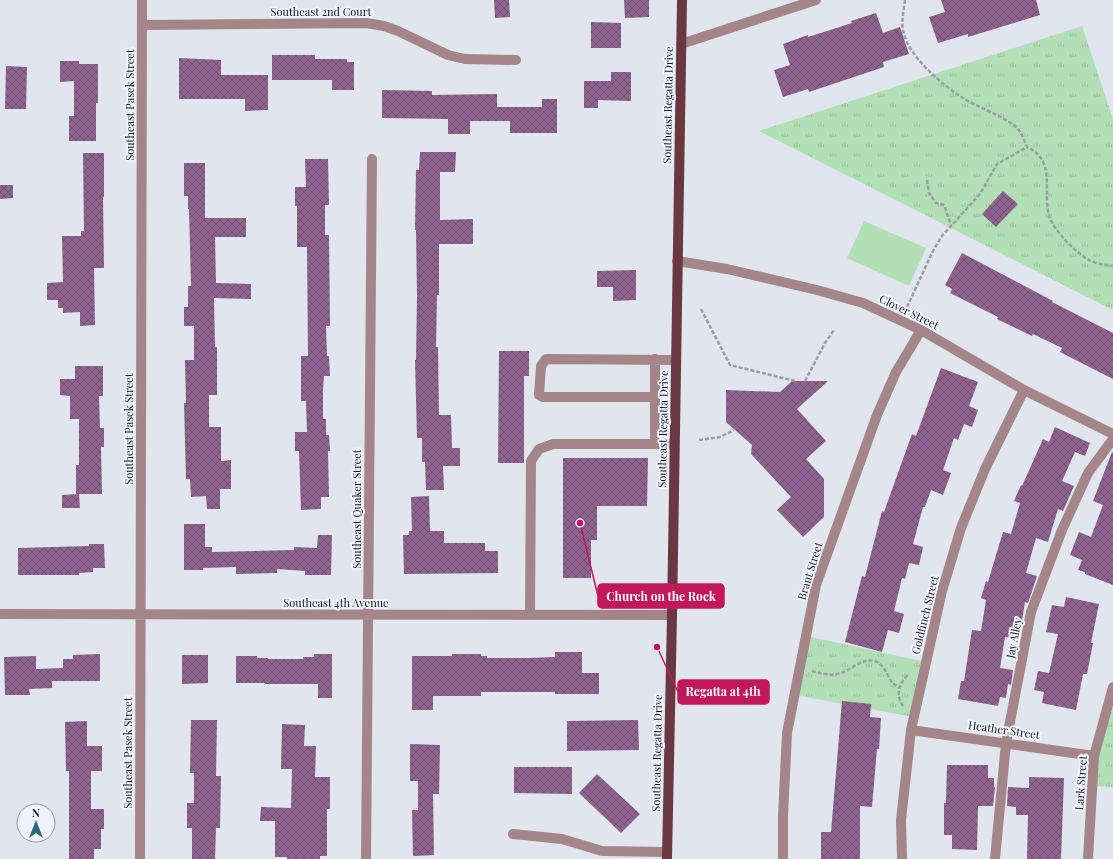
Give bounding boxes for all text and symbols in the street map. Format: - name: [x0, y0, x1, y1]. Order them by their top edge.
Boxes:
- street label: Southeast 2nd Court: [271, 4, 372, 19]
- street label: Southeast Regatta Drive: [659, 46, 676, 164]
- street label: Southeast Pasek Street: [122, 49, 137, 161]
- street label: Clover Street: [877, 291, 942, 332]
- street label: Southeast Regatta Drive: [654, 370, 671, 488]
- street label: Southeast Pasek Street: [121, 373, 136, 485]
- street label: Southeast Quaker Street: [349, 449, 364, 569]
- street label: Brant Street: [794, 540, 825, 602]
- street label: Goldfinch Street: [907, 574, 942, 656]
- callout: Church on the Rock: [598, 584, 724, 608]
- text: Church on the Rock: [606, 588, 717, 604]
- street label: Southeast 4th Avenue: [283, 595, 389, 610]
- street label: Jay Alley: [1002, 616, 1025, 660]
- callout: Regatta at 4th: [678, 680, 769, 704]
- text: Regatta at 4th: [686, 683, 761, 699]
- street label: Southeast Regatta Drive: [648, 694, 665, 812]
- street label: Southeast Pasek Street: [120, 697, 135, 809]
- street label: Heather Street: [967, 717, 1041, 742]
- street label: Lark Street: [1071, 755, 1090, 811]
- north arrow: [16, 803, 56, 843]
- text: N: [32, 805, 40, 820]

